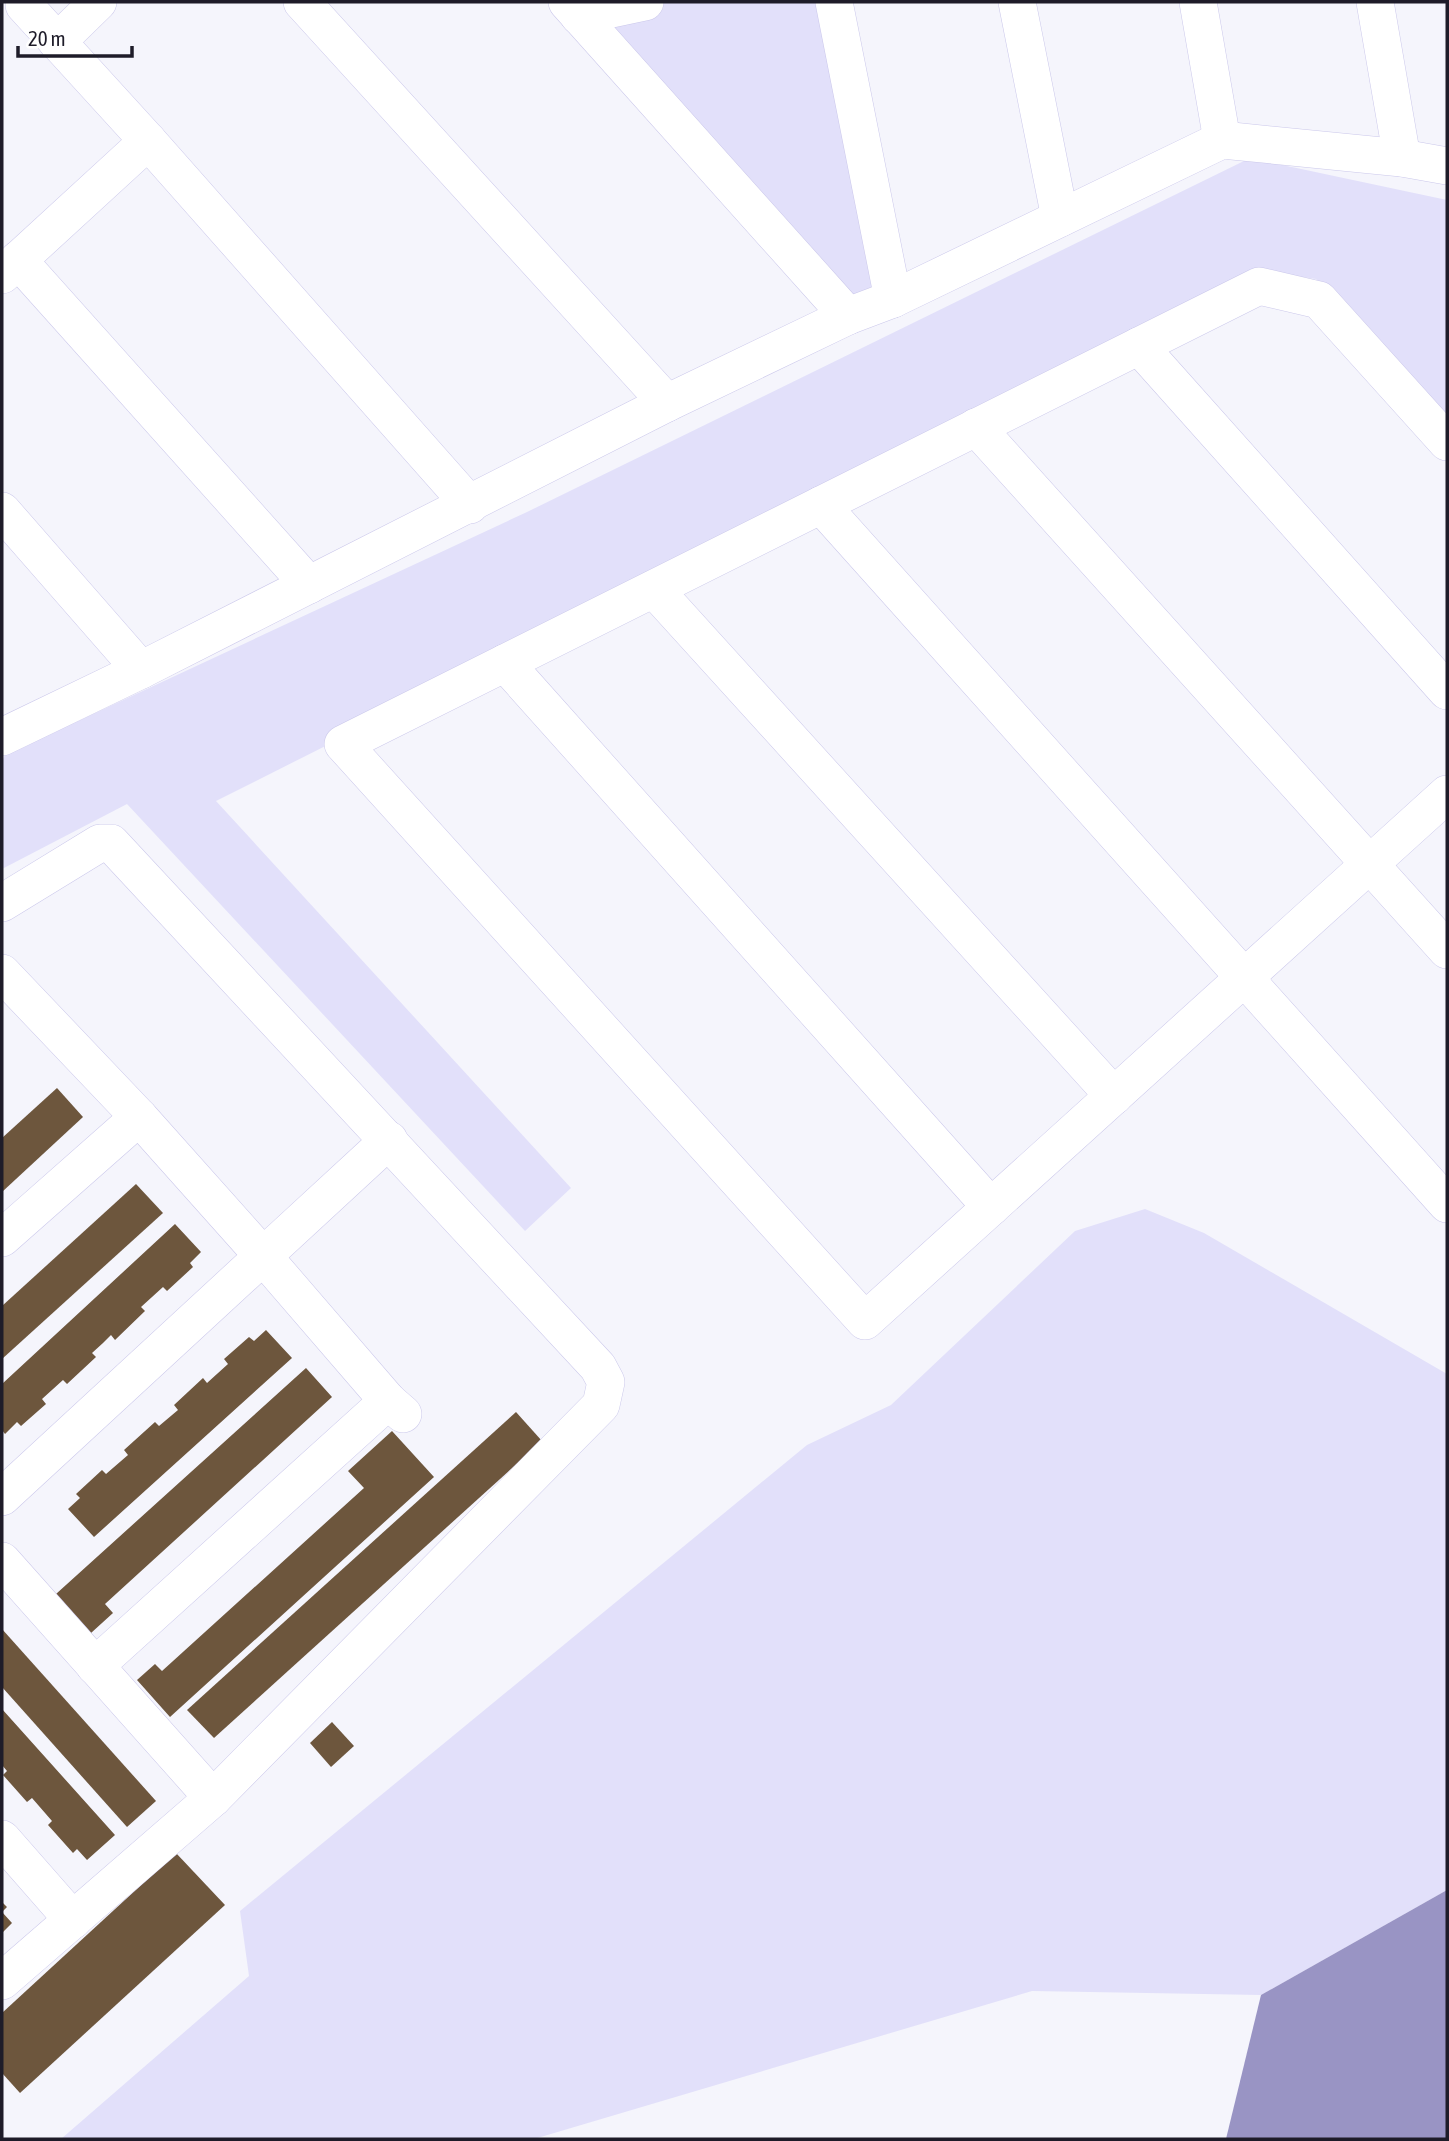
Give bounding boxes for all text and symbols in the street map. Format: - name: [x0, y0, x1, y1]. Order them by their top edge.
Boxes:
- scale bar: [18, 14, 131, 58]
- text: 20 m: [28, 26, 66, 50]

